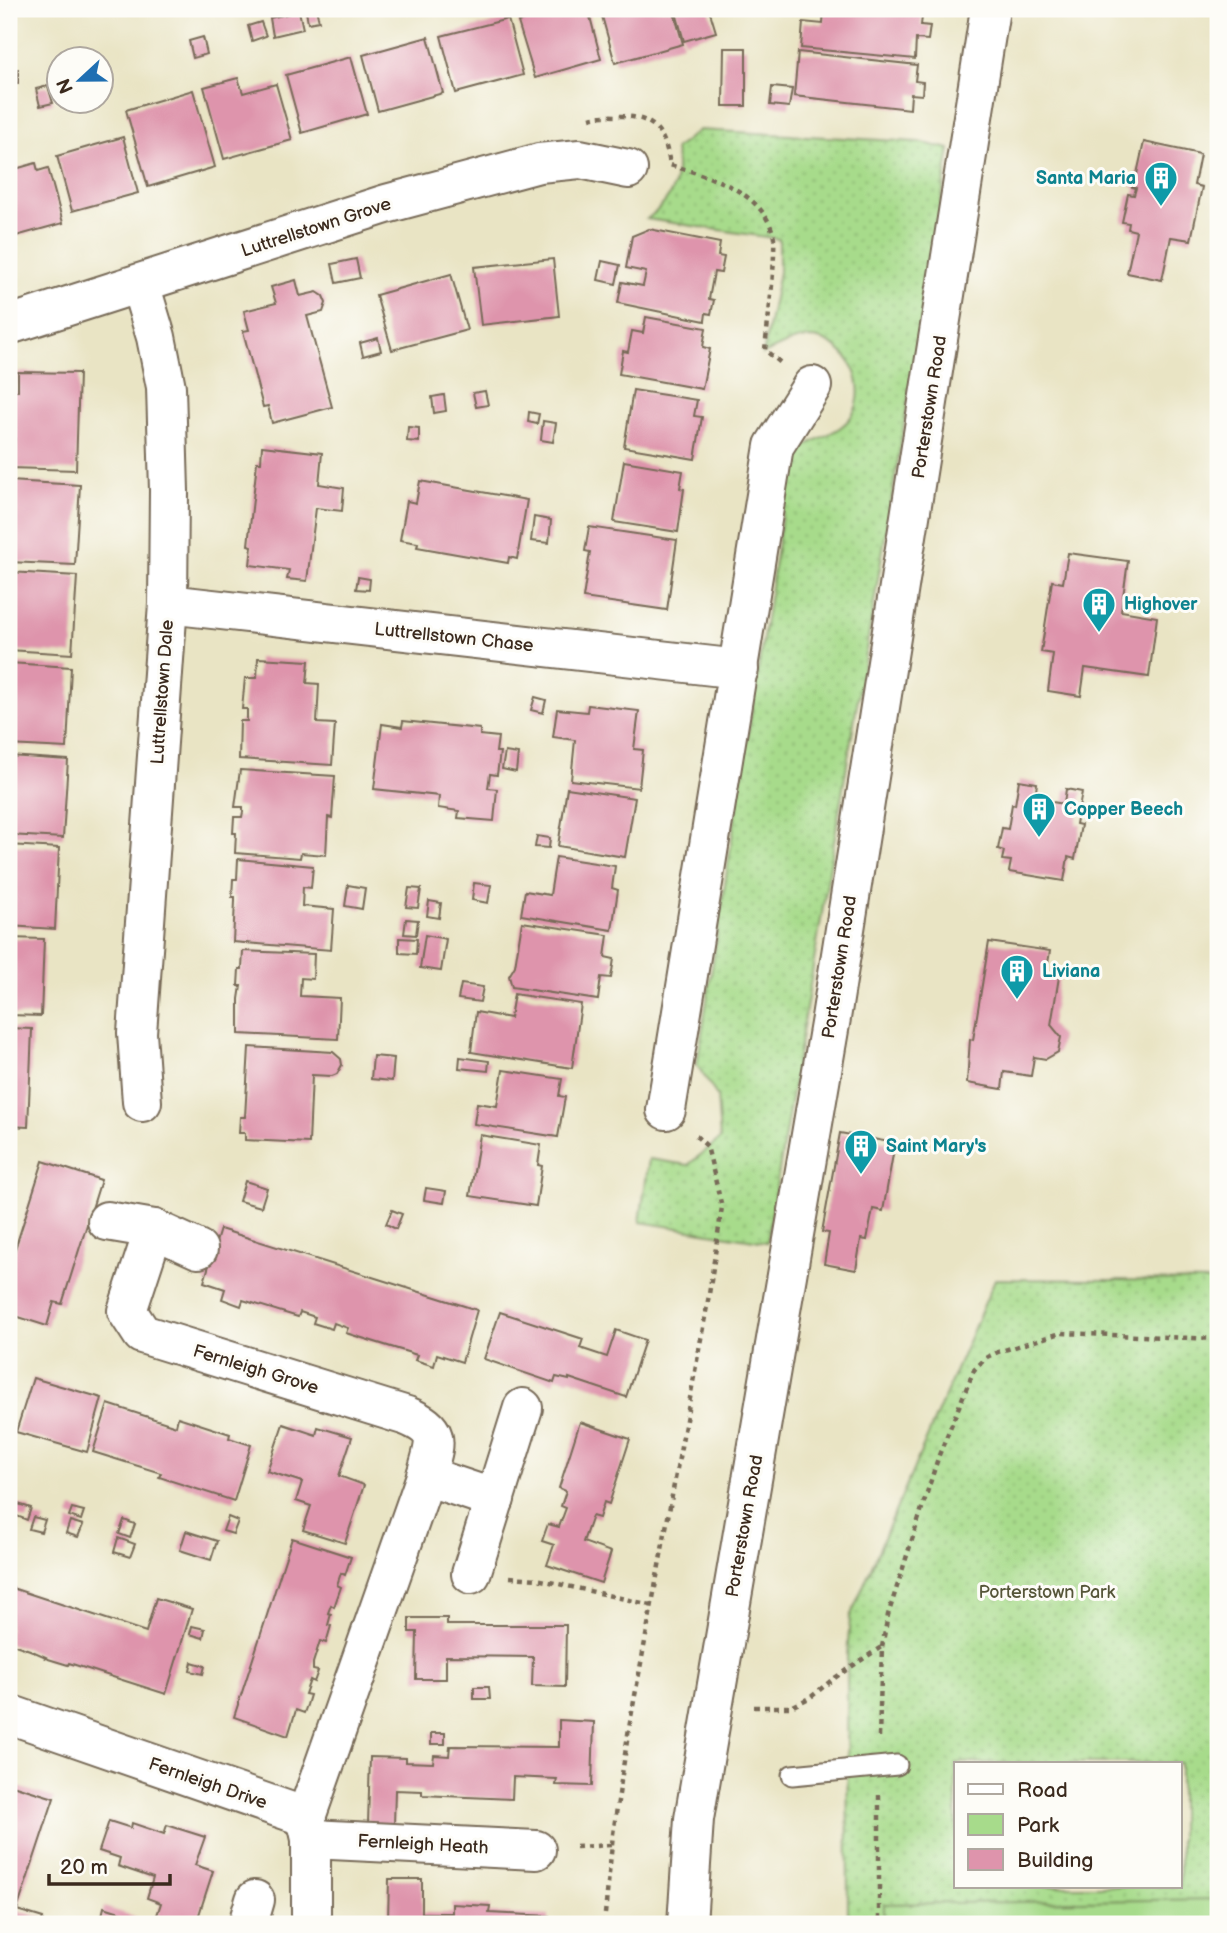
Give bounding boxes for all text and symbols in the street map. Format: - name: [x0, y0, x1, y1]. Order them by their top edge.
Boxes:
- north arrow: [46, 46, 116, 116]
- text: N: [52, 75, 79, 97]
- building icon: Santa Maria: [1142, 159, 1180, 208]
- place label: Santa Maria: [1036, 168, 1136, 189]
- street label: Luttrellstown Grove: [239, 193, 394, 262]
- street label: Porterstown Road: [908, 334, 951, 480]
- building icon: Highover: [1080, 585, 1118, 634]
- place label: Highover: [1124, 594, 1198, 615]
- street label: Luttrellstown Dale: [147, 619, 178, 765]
- street label: Luttrellstown Chase: [373, 619, 535, 656]
- building icon: Copper Beech: [1020, 790, 1058, 839]
- place label: Copper Beech: [1064, 799, 1183, 820]
- street label: Porterstown Road: [818, 894, 861, 1040]
- building icon: Liviana: [998, 952, 1036, 1001]
- place label: Liviana: [1042, 961, 1100, 982]
- building icon: Saint Mary's: [842, 1127, 880, 1176]
- place label: Saint Mary's: [886, 1136, 987, 1157]
- street label: Fernleigh Grove: [190, 1340, 322, 1399]
- street label: Porterstown Road: [722, 1453, 767, 1599]
- park label: Porterstown Park: [979, 1582, 1116, 1603]
- street label: Fernleigh Drive: [146, 1753, 270, 1814]
- legend: [954, 1762, 1182, 1888]
- text: Road: [1017, 1778, 1068, 1803]
- text: Park: [1017, 1813, 1060, 1838]
- street label: Fernleigh Heath: [357, 1831, 489, 1858]
- scale bar: [49, 1842, 170, 1886]
- text: Building: [1017, 1848, 1093, 1873]
- text: 20 m: [60, 1855, 108, 1880]

